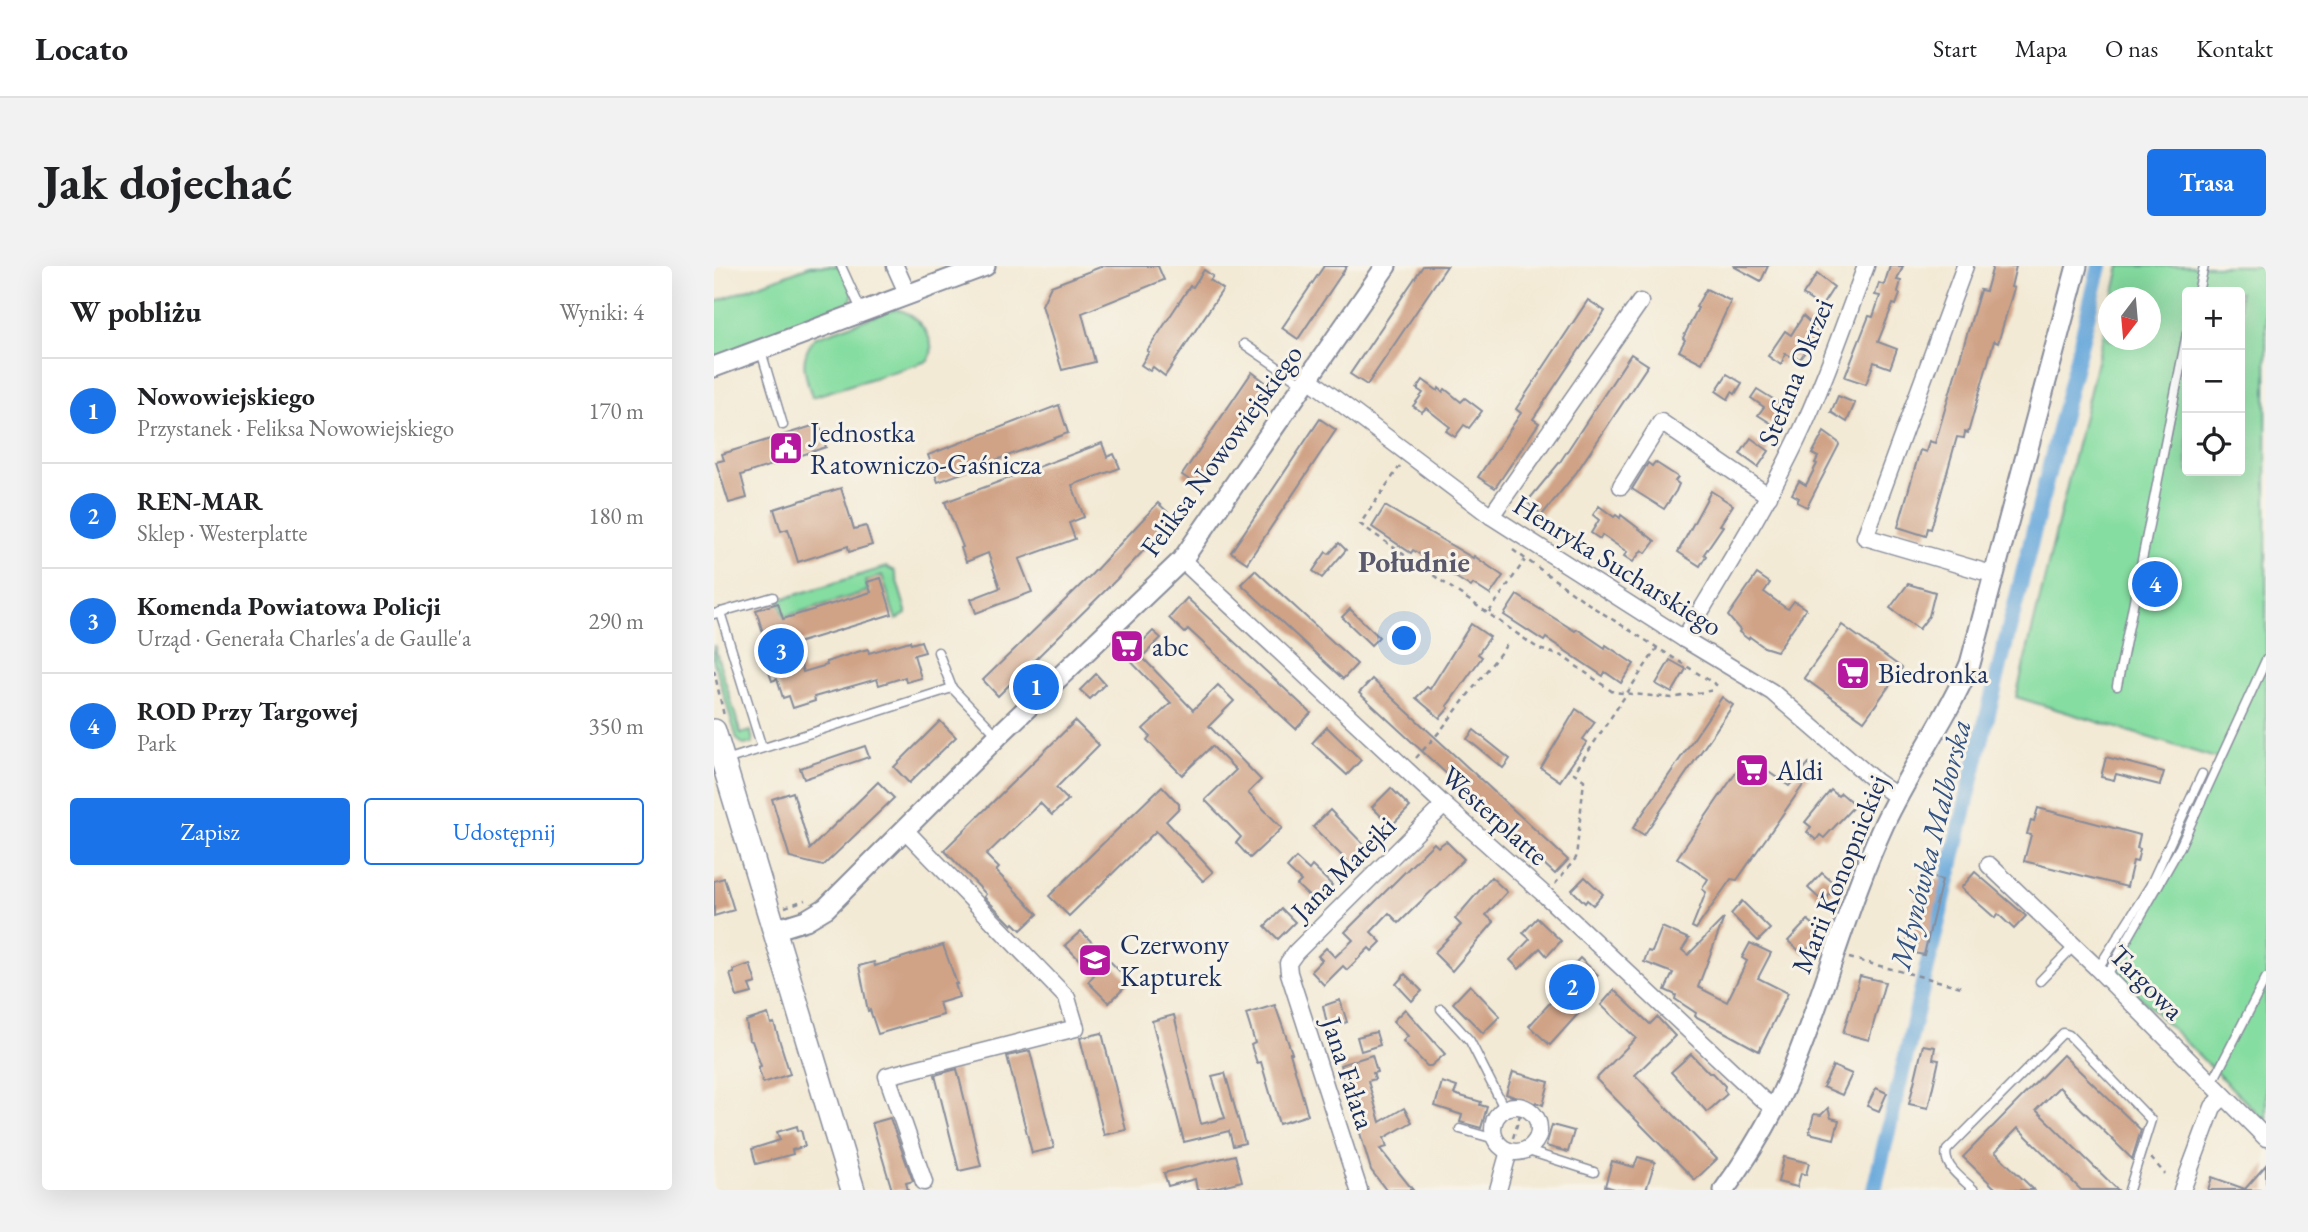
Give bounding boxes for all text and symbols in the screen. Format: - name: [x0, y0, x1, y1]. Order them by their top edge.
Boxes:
- text: Locato: [35, 27, 128, 70]
- text: Start: [1933, 33, 1977, 64]
- text: Mapa: [2015, 33, 2067, 64]
- text: O nas: [2105, 33, 2158, 64]
- text: Kontakt: [2196, 33, 2273, 64]
- button: Trasa: [2147, 149, 2266, 216]
- text: Jak dojechać: [42, 150, 292, 214]
- north arrow: [2098, 287, 2161, 350]
- map controls: [2182, 287, 2245, 476]
- button: +: [2182, 287, 2245, 350]
- text: W pobliżu: [70, 292, 201, 331]
- street label: Stefana Okrzei: [1749, 293, 1841, 451]
- text: Wyniki: 4: [560, 297, 644, 327]
- street label: Feliksa Nowowiejskiego: [1132, 337, 1310, 563]
- button: −: [2182, 350, 2245, 413]
- text: Nowowiejskiego: [137, 379, 315, 413]
- text: 1: [87, 396, 99, 426]
- text: 170 m: [588, 396, 644, 426]
- text: Przystanek · Feliksa Nowowiejskiego: [137, 413, 454, 443]
- button: locate: [2182, 413, 2245, 476]
- place label: Jednostka Ratowniczo-Gaśnicza: [808, 414, 1043, 482]
- public building icon: Jednostka Ratowniczo-Gaśnicza: [767, 429, 805, 467]
- text: REN-MAR: [137, 484, 263, 518]
- street label: Henryka Sucharskiego: [1507, 486, 1729, 644]
- text: 2: [87, 501, 99, 531]
- text: 180 m: [588, 501, 644, 531]
- text: Sklep · Westerplatte: [137, 518, 307, 548]
- district label: Południe: [1358, 542, 1470, 581]
- pin: 4: [2132, 558, 2178, 610]
- text: Komenda Powiatowa Policji: [137, 589, 441, 623]
- text: 3: [87, 606, 99, 636]
- text: 290 m: [588, 606, 644, 636]
- your location: [1387, 621, 1421, 655]
- text: Urząd · Generała Charles'a de Gaulle'a: [137, 623, 471, 653]
- pin: 3: [758, 625, 804, 677]
- supermarket icon: abc: [1108, 627, 1146, 665]
- place label: abc: [1152, 628, 1189, 664]
- supermarket icon: Biedronka: [1834, 654, 1872, 692]
- place label: Biedronka: [1878, 655, 1989, 691]
- pin: 1: [1013, 661, 1059, 713]
- text: ROD Przy Targowej: [137, 694, 358, 728]
- text: 4: [87, 711, 99, 741]
- text: 350 m: [588, 711, 644, 741]
- water label: Młynówka Malborska: [1880, 715, 1980, 975]
- text: Park: [137, 728, 176, 758]
- supermarket icon: Aldi: [1733, 751, 1771, 789]
- place label: Aldi: [1775, 752, 1823, 788]
- street label: Westerplatte: [1434, 757, 1556, 873]
- street label: Marii Konopnickiej: [1783, 769, 1895, 979]
- button: Zapisz: [70, 798, 350, 865]
- button: Udostępnij: [364, 798, 644, 865]
- street label: Jana Matejki: [1281, 808, 1403, 930]
- place label: Czerwony Kapturek: [1120, 926, 1230, 994]
- street label: Targowa: [2102, 937, 2193, 1028]
- school or university icon: Czerwony Kapturek: [1076, 941, 1114, 979]
- pin: 2: [1549, 961, 1595, 1013]
- street label: Jana Fałata: [1313, 1010, 1384, 1134]

